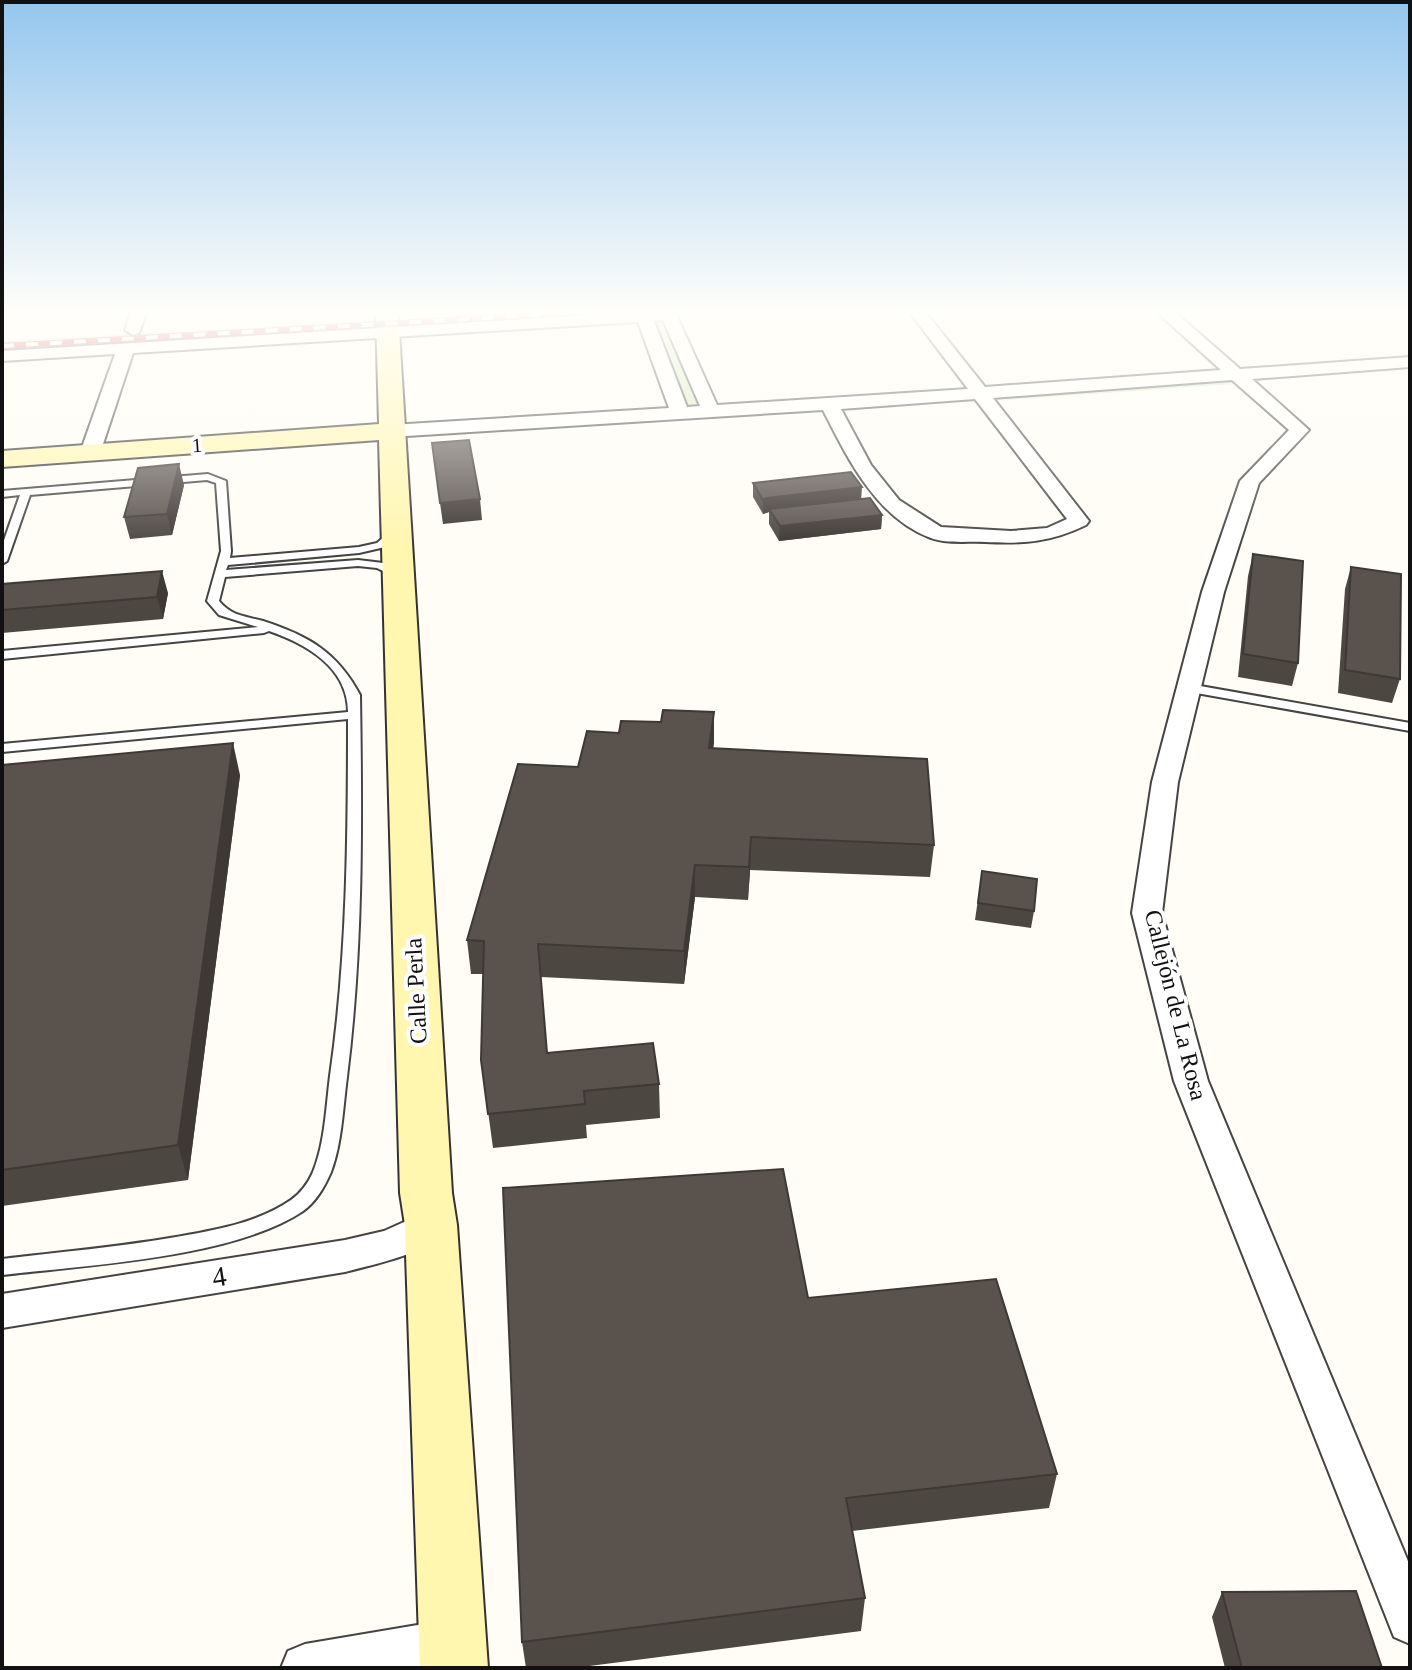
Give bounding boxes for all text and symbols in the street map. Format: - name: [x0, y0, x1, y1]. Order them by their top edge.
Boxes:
- street label: 1: [191, 434, 203, 456]
- street label: Callejón de La Rosa: [1140, 907, 1212, 1103]
- street label: Calle Perla: [400, 937, 432, 1045]
- street label: 4: [210, 1260, 228, 1293]

